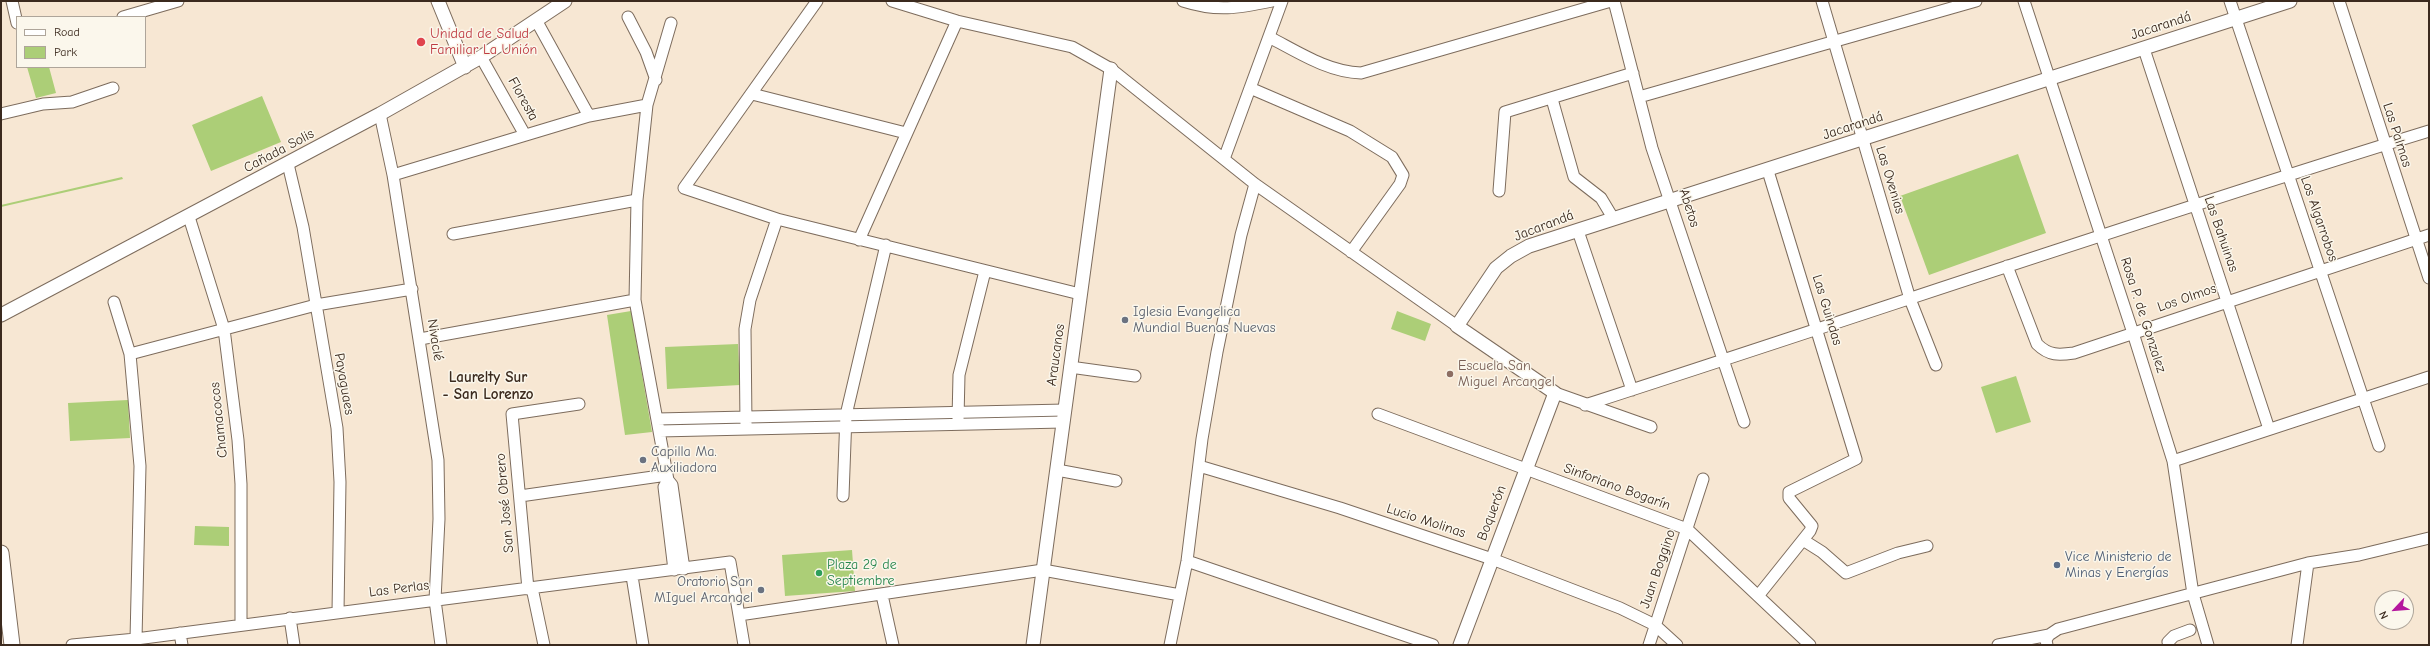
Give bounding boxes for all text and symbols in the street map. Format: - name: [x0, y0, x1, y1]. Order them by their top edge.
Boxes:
- street label: Jacarandá: [2129, 8, 2193, 44]
- legend: [16, 16, 146, 68]
- text: Road: [54, 25, 80, 39]
- place label: Unidad de Salud Familiar La Unión: [430, 26, 537, 58]
- marker: Unidad de Salud Familiar La Unión: [415, 36, 427, 48]
- text: Park: [54, 45, 77, 59]
- street label: Floresta: [504, 74, 542, 124]
- street label: Las Palmas: [2379, 101, 2415, 169]
- street label: Jacarandá: [1821, 108, 1885, 144]
- street label: Cañada Solis: [241, 125, 317, 177]
- street label: Las Ovenias: [1872, 144, 1908, 216]
- street label: Los Algarrobos: [2297, 174, 2341, 264]
- street label: Abetos: [1675, 187, 1703, 229]
- street label: Las Bahuinas: [2200, 194, 2242, 274]
- street label: Jacarandá: [1512, 207, 1576, 245]
- street label: Rosa P. de Gonzalez: [2116, 255, 2170, 375]
- street label: Las Guindas: [1808, 273, 1846, 347]
- street label: Los Olmos: [2155, 280, 2219, 316]
- place label: Iglesia Evangelica Mundial Buenas Nuevas: [1133, 304, 1276, 336]
- marker: Iglesia Evangelica Mundial Buenas Nuevas: [1120, 315, 1130, 325]
- street label: Nivaclé: [423, 318, 447, 362]
- street label: Araucanos: [1043, 323, 1069, 387]
- street label: Payaguaes: [330, 352, 358, 416]
- place label: Escuela San Miguel Arcangel: [1458, 358, 1555, 390]
- district label: Laurelty Sur - San Lorenzo: [442, 369, 534, 404]
- marker: Escuela San Miguel Arcangel: [1445, 369, 1455, 379]
- street label: Chamacocos: [207, 381, 231, 459]
- place label: Capilla Ma. Auxiliadora: [651, 444, 717, 476]
- street label: San José Obrero: [492, 452, 518, 554]
- marker: Capilla Ma. Auxiliadora: [638, 455, 648, 465]
- street label: Sinforiano Bogarín: [1561, 460, 1673, 514]
- street label: Boquerón: [1474, 483, 1510, 543]
- street label: Lucio Molinas: [1384, 500, 1468, 542]
- street label: Juan Boggino: [1637, 527, 1679, 611]
- place label: Vice Ministerio de Minas y Energías: [2065, 549, 2172, 582]
- place label: Plaza 29 de Septiembre: [827, 557, 897, 590]
- marker: Vice Ministerio de Minas y Energías: [2052, 560, 2062, 570]
- marker: Plaza 29 de Septiembre: [814, 568, 824, 578]
- place label: Oratorio San MIguel Arcangel: [654, 574, 753, 606]
- street label: Las Perlas: [368, 577, 430, 601]
- marker: Oratorio San MIguel Arcangel: [756, 585, 766, 595]
- north arrow: [2374, 590, 2414, 630]
- text: N: [2376, 609, 2391, 621]

